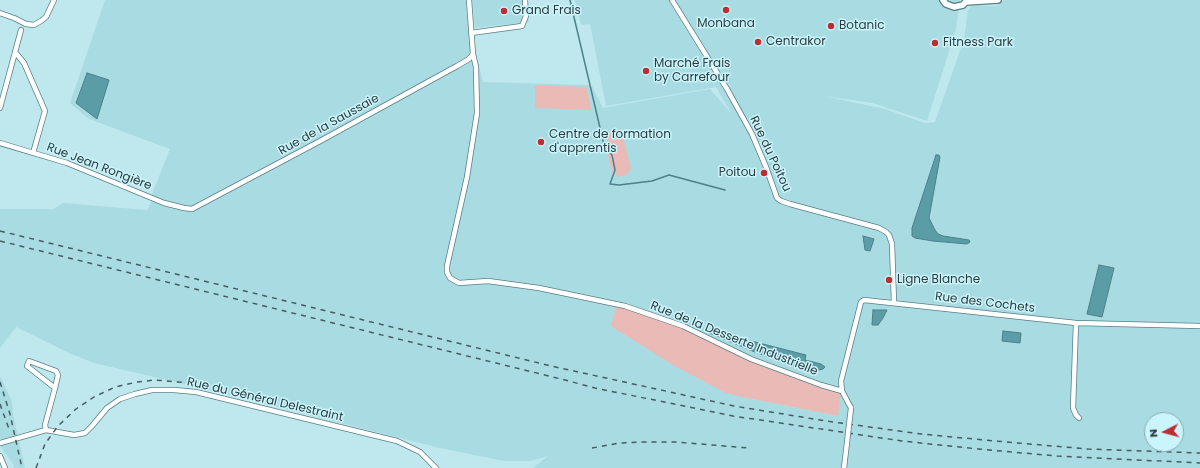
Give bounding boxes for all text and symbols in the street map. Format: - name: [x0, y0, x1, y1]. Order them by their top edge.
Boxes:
- place label: Grand Frais: [512, 4, 581, 18]
- marker: Monbana: [721, 5, 731, 15]
- marker: Grand Frais: [499, 6, 509, 16]
- place label: Monbana: [697, 17, 755, 31]
- place label: Botanic: [839, 19, 884, 33]
- marker: Botanic: [826, 21, 836, 31]
- place label: Centrakor: [766, 35, 826, 49]
- place label: Fitness Park: [943, 36, 1013, 50]
- marker: Centrakor: [753, 37, 763, 47]
- marker: Fitness Park: [930, 38, 940, 48]
- place label: Marché Frais by Carrefour: [654, 57, 730, 85]
- marker: Marché Frais by Carrefour: [641, 66, 651, 76]
- street label: Rue de la Saussaie: [276, 91, 382, 159]
- street label: Rue du Poitou: [746, 114, 794, 194]
- place label: Centre de formation d'apprentis: [549, 128, 671, 156]
- marker: Centre de formation d'apprentis: [536, 137, 546, 147]
- street label: Rue Jean Rongière: [44, 140, 154, 194]
- place label: Poitou: [719, 166, 756, 180]
- marker: Poitou: [759, 168, 769, 178]
- place label: Ligne Blanche: [897, 273, 980, 287]
- marker: Ligne Blanche: [884, 275, 894, 285]
- street label: Rue des Cochets: [934, 290, 1036, 316]
- street label: Rue de la Desserte Industrielle: [648, 299, 820, 379]
- street label: Rue du Général Delestraint: [186, 375, 344, 425]
- north arrow: [1144, 412, 1184, 452]
- text: N: [1145, 428, 1161, 438]

